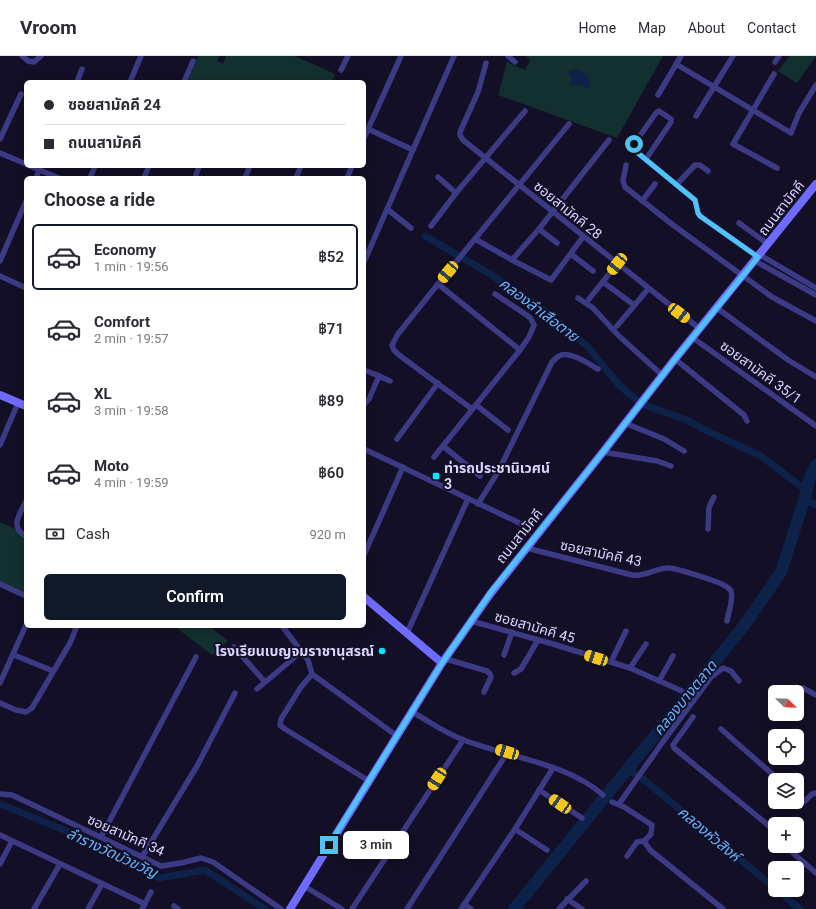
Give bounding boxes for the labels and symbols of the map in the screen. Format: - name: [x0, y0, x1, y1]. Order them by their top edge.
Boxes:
- route start: [625, 135, 643, 153]
- street label: ถนนสามัคคี: [755, 177, 807, 239]
- street label: ซอยสามัคคี 28: [531, 178, 605, 242]
- car: [605, 251, 629, 277]
- car: [436, 259, 460, 285]
- water label: คลองลำเสือตาย: [496, 274, 583, 346]
- car: [666, 301, 692, 325]
- street label: ซอยสามัคคี 35/1: [717, 337, 805, 407]
- place label: ท่ารถประชานิเวศน์ 3: [444, 460, 550, 492]
- marker: ท่ารถประชานิเวศน์ 3: [431, 471, 441, 481]
- street label: ถนนสามัคคี: [492, 506, 546, 566]
- street label: ซอยสามัคคี 43: [559, 537, 643, 569]
- street label: ซอยสามัคคี 45: [493, 608, 577, 646]
- place label: โรงเรียนเบญจมราชานุสรณ์: [215, 643, 374, 660]
- marker: โรงเรียนเบญจมราชานุสรณ์: [377, 646, 387, 656]
- car: [583, 649, 609, 667]
- water label: คลองบางตลาด: [649, 656, 721, 739]
- north arrow: [768, 685, 804, 721]
- car: [494, 743, 520, 761]
- car: [425, 766, 449, 792]
- car: [547, 792, 573, 816]
- water label: คลองหัวสิงห์: [674, 803, 746, 867]
- street label: ซอยสามัคคี 34: [85, 811, 167, 859]
- water label: ลำรางวัดบัวขวัญ: [64, 824, 162, 883]
- callout: 3 min: [343, 831, 409, 859]
- route end: [320, 836, 338, 854]

